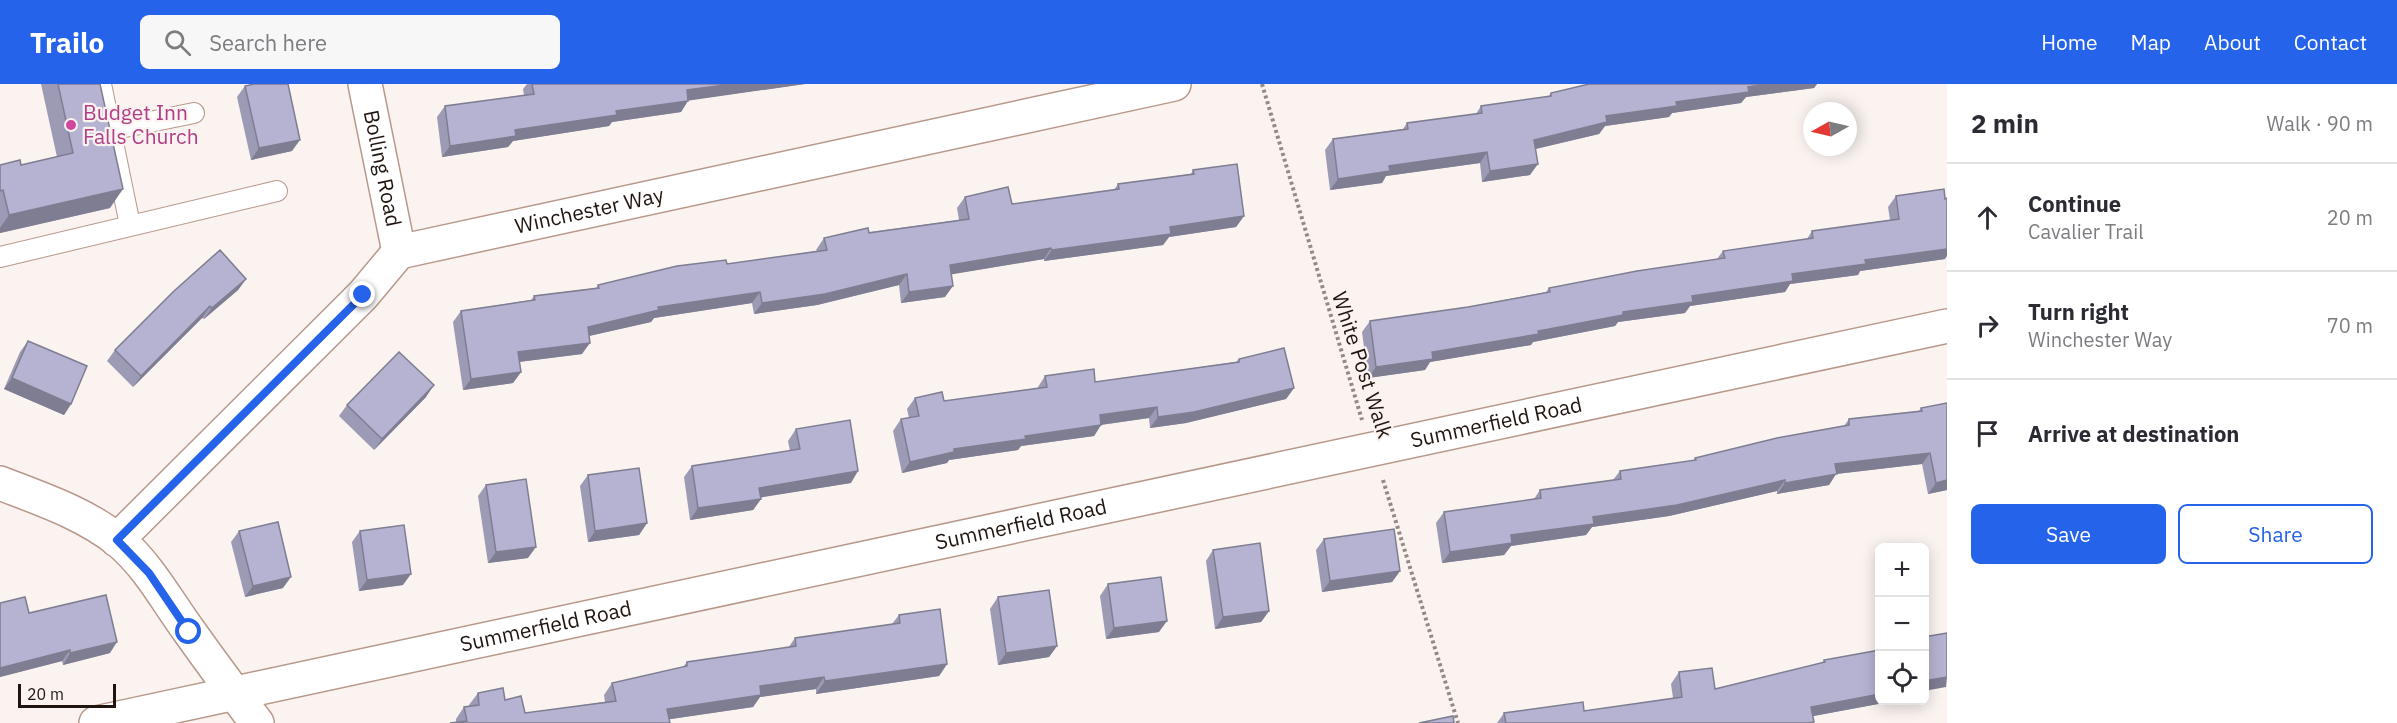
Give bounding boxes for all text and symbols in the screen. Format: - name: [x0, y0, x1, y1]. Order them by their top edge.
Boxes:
- search box: [140, 15, 560, 69]
- text: Trailo: [30, 24, 104, 61]
- icon: search: [161, 26, 194, 59]
- text: Search here: [209, 28, 327, 57]
- text: Home: [2041, 28, 2098, 56]
- text: Map: [2131, 28, 2171, 56]
- text: About: [2204, 28, 2261, 56]
- text: Contact: [2294, 28, 2367, 56]
- place label: Budget Inn Falls Church: [83, 98, 199, 150]
- north arrow: [1803, 102, 1857, 156]
- text: 2 min: [1971, 106, 2039, 140]
- street label: Bolling Road: [358, 107, 408, 229]
- text: Walk · 90 m: [2267, 110, 2373, 137]
- marker: Budget Inn Falls Church: [64, 118, 78, 132]
- street label: Winchester Way: [512, 180, 667, 240]
- text: Continue: [2028, 189, 2121, 218]
- icon: ahead: [1971, 201, 2004, 234]
- text: 20 m: [2327, 204, 2373, 231]
- text: Cavalier Trail: [2028, 218, 2144, 245]
- route end: [349, 281, 375, 307]
- street label: White Post Walk: [1326, 288, 1400, 442]
- text: Turn right: [2028, 297, 2129, 326]
- icon: right: [1971, 309, 2004, 342]
- text: 70 m: [2327, 312, 2373, 339]
- text: Winchester Way: [2028, 326, 2172, 353]
- street label: Summerfield Road: [1408, 390, 1584, 454]
- icon: arrive: [1971, 417, 2004, 450]
- text: Arrive at destination: [2028, 419, 2239, 448]
- street label: Summerfield Road: [932, 492, 1109, 556]
- button: Save: [1971, 504, 2166, 564]
- button: Share: [2178, 504, 2373, 564]
- map controls: [1875, 543, 1929, 705]
- button: +: [1875, 543, 1929, 597]
- street label: Summerfield Road: [457, 594, 634, 658]
- button: −: [1875, 597, 1929, 651]
- route start: [175, 618, 201, 644]
- button: locate: [1875, 651, 1929, 705]
- scale bar: [18, 681, 116, 708]
- text: 20 m: [27, 684, 64, 704]

